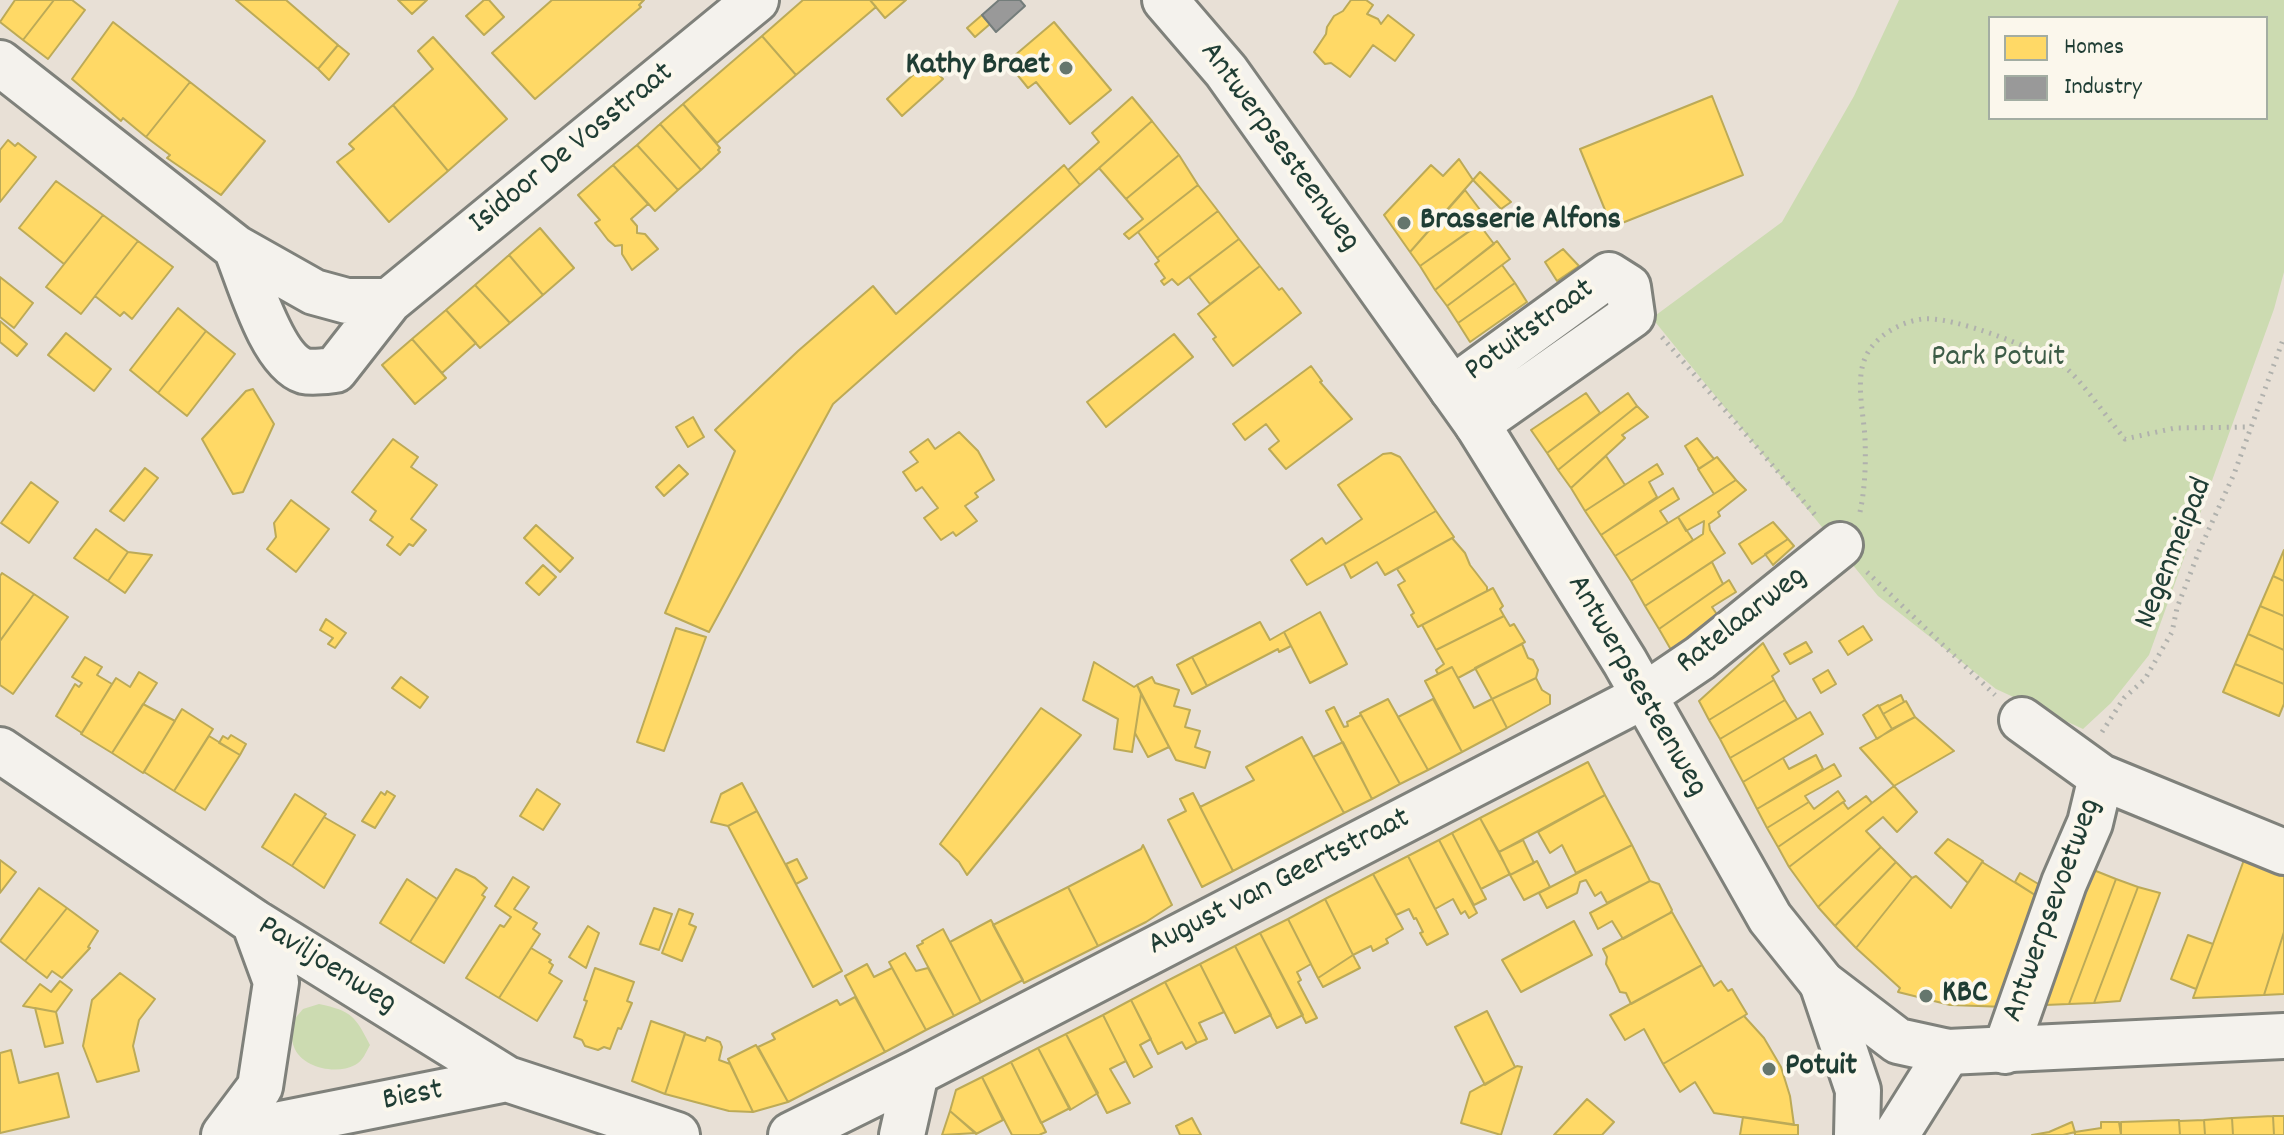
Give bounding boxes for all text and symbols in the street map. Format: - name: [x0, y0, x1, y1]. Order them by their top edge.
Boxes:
- legend: [1988, 16, 2268, 120]
- text: Homes: [2064, 31, 2124, 65]
- street label: Antwerpsesteenweg: [1189, 36, 1367, 260]
- place label: Kathy Braet: [906, 49, 1050, 87]
- street label: Isidoor De Vosstraat: [463, 56, 683, 244]
- marker: Kathy Braet: [1057, 59, 1075, 77]
- text: Industry: [2064, 71, 2142, 105]
- place label: Brasserie Alfons: [1420, 204, 1621, 242]
- marker: Brasserie Alfons: [1395, 214, 1413, 232]
- street label: Potuitstraat: [1459, 272, 1603, 392]
- park label: Park Potuit: [1931, 341, 2065, 379]
- street label: Negenmeipad: [2128, 473, 2224, 635]
- street label: Ratelaarweg: [1670, 559, 1816, 685]
- street label: Antwerpsesteenweg: [1556, 569, 1714, 805]
- street label: Antwerpsevoetweg: [1996, 794, 2112, 1028]
- street label: August van Geertstraat: [1142, 801, 1418, 967]
- street label: Paviljoenweg: [249, 909, 403, 1025]
- place label: KBC: [1942, 977, 1988, 1015]
- marker: KBC: [1917, 987, 1935, 1005]
- place label: Potuit: [1785, 1050, 1857, 1088]
- marker: Potuit: [1760, 1060, 1778, 1078]
- street label: Biest: [380, 1073, 446, 1123]

